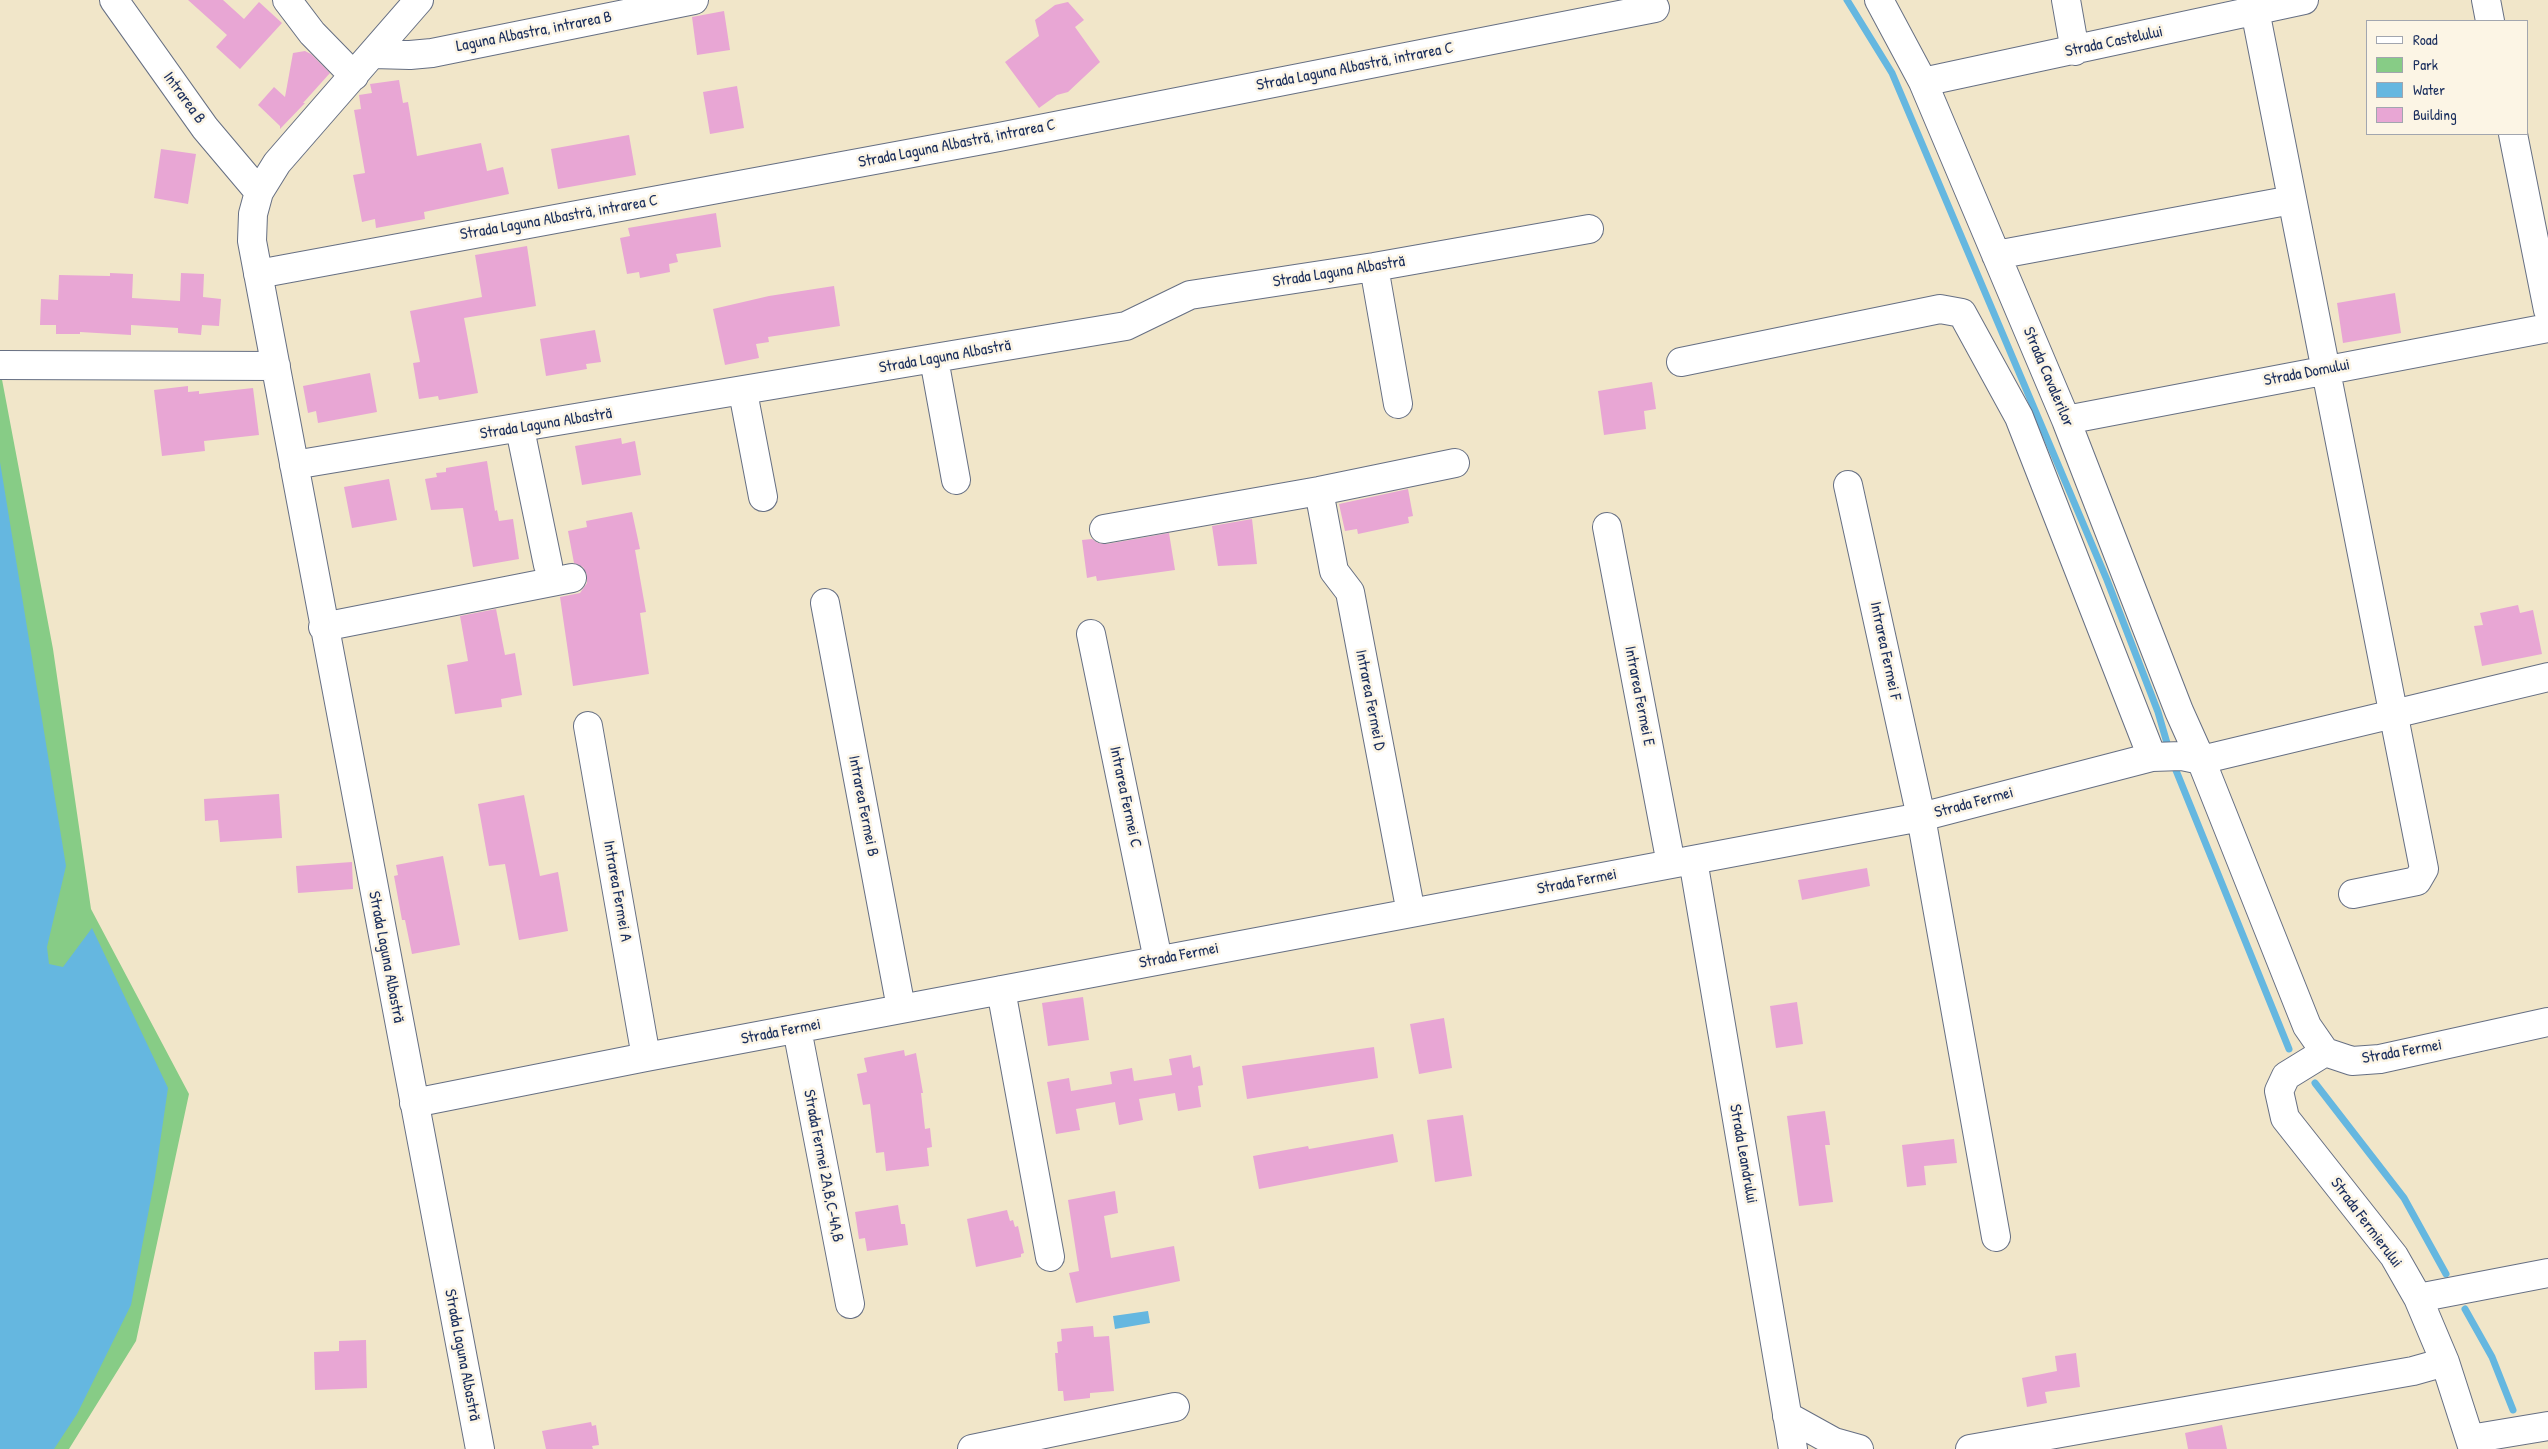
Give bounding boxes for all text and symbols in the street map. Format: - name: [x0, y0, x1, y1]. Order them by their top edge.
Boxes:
- street label: Laguna Albastra, intrarea B: [455, 7, 613, 57]
- legend: [2366, 20, 2528, 135]
- street label: Strada Castelului: [2063, 22, 2165, 62]
- text: Road: [2413, 29, 2438, 50]
- street label: Strada Laguna Albastră, intrarea C: [1255, 38, 1455, 96]
- text: Park: [2413, 54, 2438, 75]
- street label: Intrarea B: [159, 68, 209, 128]
- text: Water: [2413, 79, 2445, 100]
- text: Building: [2413, 104, 2457, 125]
- street label: Strada Laguna Albastră, intrarea C: [857, 115, 1057, 173]
- street label: Strada Laguna Albastră, intrarea C: [459, 191, 659, 245]
- street label: Strada Laguna Albastră: [1272, 252, 1406, 292]
- street label: Strada Cavalerilor: [2018, 324, 2078, 430]
- street label: Strada Laguna Albastră: [878, 336, 1012, 378]
- street label: Strada Domului: [2262, 355, 2352, 391]
- street label: Strada Laguna Albastră: [479, 404, 613, 444]
- street label: Intrarea Fermei F: [1865, 600, 1905, 702]
- street label: Intrarea Fermei E: [1620, 644, 1658, 748]
- street label: Intrarea Fermei D: [1351, 648, 1389, 752]
- street label: Intrarea Fermei C: [1105, 745, 1145, 849]
- street label: Intrarea Fermei B: [844, 754, 882, 858]
- street label: Strada Fermei: [1932, 783, 2016, 823]
- street label: Intrarea Fermei A: [599, 839, 635, 943]
- street label: Strada Fermei: [1535, 865, 1619, 899]
- street label: Strada Laguna Albastră: [364, 890, 408, 1024]
- street label: Strada Fermei: [1137, 939, 1221, 973]
- street label: Strada Fermei: [739, 1015, 823, 1049]
- street label: Strada Fermei: [2361, 1036, 2443, 1068]
- street label: Strada Fermei 2A,B,C-4A,B: [799, 1088, 847, 1244]
- street label: Strada Leandrului: [1725, 1103, 1761, 1205]
- street label: Strada Fermierului: [2326, 1174, 2406, 1272]
- street label: Strada Laguna Albastră: [440, 1288, 484, 1422]

